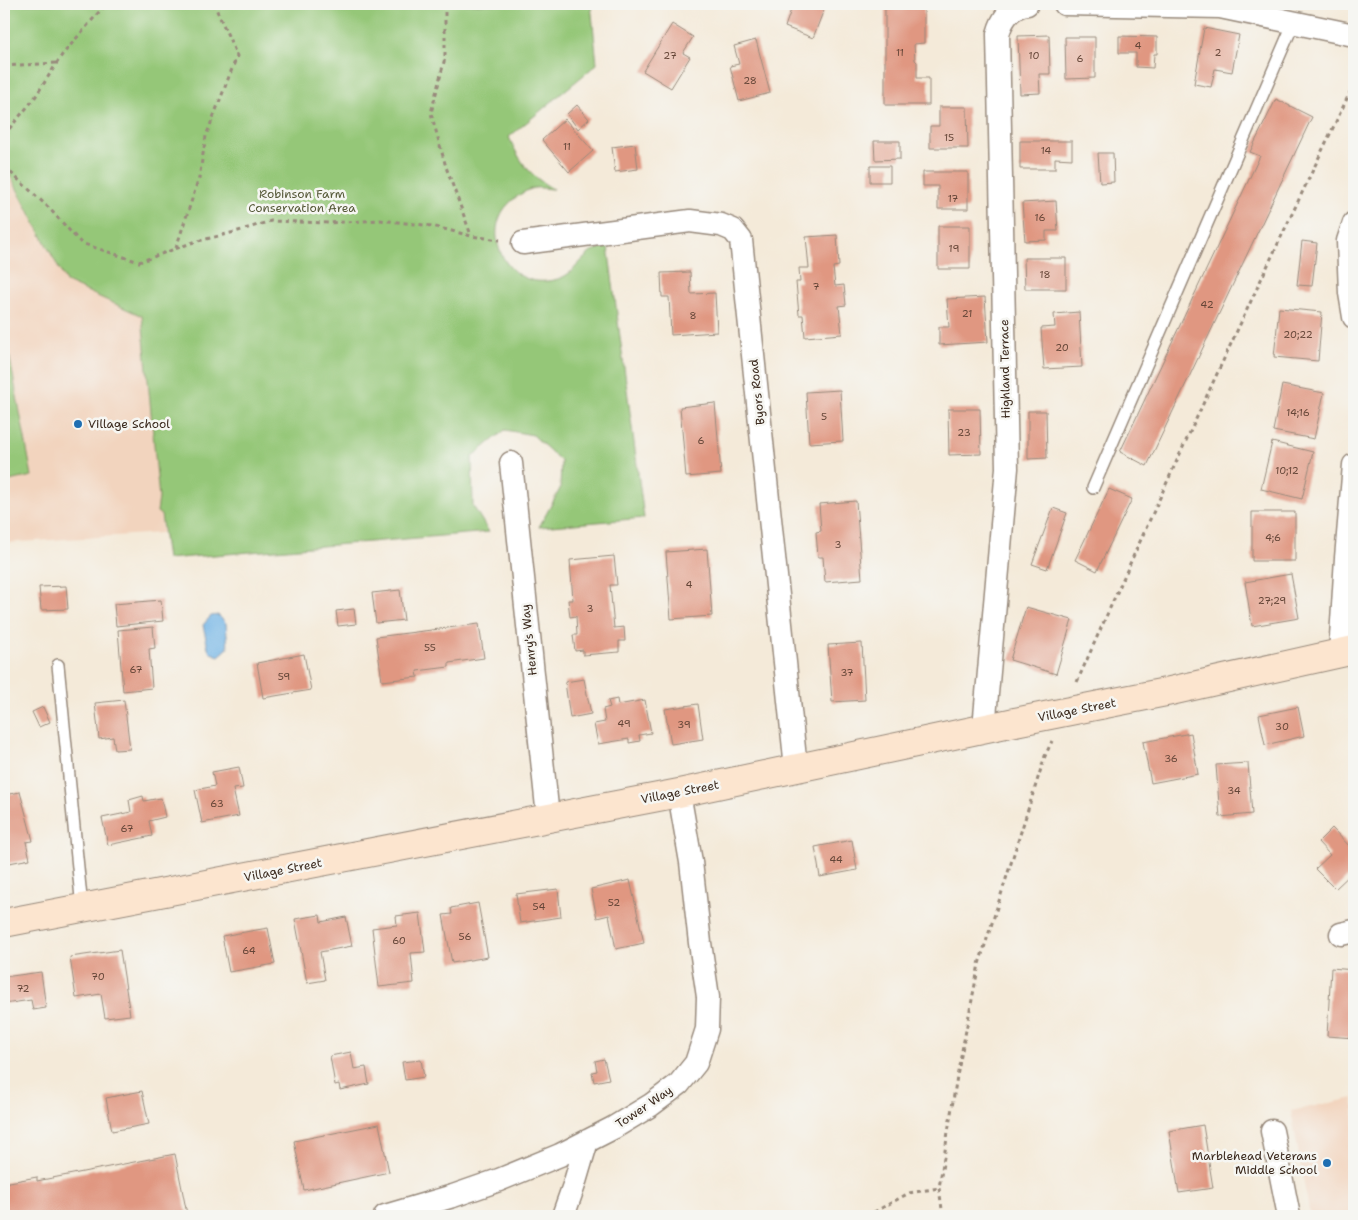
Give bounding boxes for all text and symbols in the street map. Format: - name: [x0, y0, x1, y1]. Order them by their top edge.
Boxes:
- house number: 4: [1135, 39, 1142, 52]
- house number: 11: [896, 46, 904, 59]
- house number: 2: [1215, 46, 1222, 59]
- house number: 27: [663, 49, 677, 62]
- house number: 10: [1029, 49, 1039, 62]
- house number: 6: [1077, 52, 1084, 65]
- house number: 28: [743, 74, 757, 87]
- house number: 15: [944, 131, 954, 144]
- house number: 11: [563, 140, 571, 153]
- house number: 14: [1041, 144, 1051, 157]
- park label: Robinson Farm Conservation Area: [248, 186, 356, 216]
- house number: 17: [948, 192, 958, 205]
- house number: 16: [1035, 211, 1045, 224]
- house number: 19: [949, 242, 959, 255]
- house number: 18: [1039, 268, 1051, 281]
- house number: 7: [813, 280, 820, 293]
- house number: 42: [1200, 298, 1214, 311]
- house number: 21: [962, 307, 972, 320]
- house number: 8: [690, 309, 697, 322]
- street label: Highland Terrace: [996, 319, 1014, 419]
- house number: 20;22: [1283, 328, 1313, 341]
- house number: 20: [1055, 341, 1069, 354]
- street label: Byors Road: [746, 358, 768, 426]
- house number: 14;16: [1286, 406, 1310, 419]
- house number: 5: [821, 410, 827, 423]
- place label: Village School: [88, 416, 170, 432]
- marker: Village School: [72, 418, 84, 430]
- house number: 23: [957, 426, 971, 439]
- house number: 6: [698, 434, 705, 447]
- house number: 10;12: [1275, 464, 1299, 477]
- house number: 4;6: [1265, 531, 1281, 544]
- house number: 3: [835, 538, 842, 551]
- house number: 4: [686, 578, 693, 591]
- house number: 27;29: [1258, 594, 1286, 607]
- house number: 3: [587, 602, 594, 615]
- street label: Henry's Way: [517, 603, 541, 677]
- house number: 55: [424, 641, 436, 654]
- house number: 67: [130, 663, 142, 676]
- house number: 37: [840, 666, 854, 679]
- house number: 59: [278, 670, 290, 683]
- street label: Village Street: [1037, 695, 1117, 725]
- house number: 49: [617, 717, 631, 730]
- house number: 39: [677, 718, 691, 731]
- house number: 30: [1275, 720, 1289, 733]
- house number: 36: [1164, 752, 1178, 765]
- street label: Village Street: [640, 777, 720, 807]
- house number: 34: [1227, 784, 1241, 797]
- house number: 63: [210, 797, 224, 810]
- house number: 67: [121, 822, 133, 835]
- house number: 44: [829, 853, 843, 866]
- street label: Village Street: [243, 855, 323, 885]
- house number: 52: [608, 896, 620, 909]
- house number: 54: [533, 900, 545, 913]
- house number: 56: [459, 930, 471, 943]
- house number: 60: [392, 934, 406, 947]
- house number: 64: [242, 944, 256, 957]
- house number: 70: [91, 970, 105, 983]
- house number: 72: [16, 982, 30, 995]
- street label: Tower Way: [613, 1082, 675, 1132]
- place label: Marblehead Veterans Middle School: [1192, 1148, 1317, 1178]
- marker: Marblehead Veterans Middle School: [1321, 1157, 1333, 1169]

